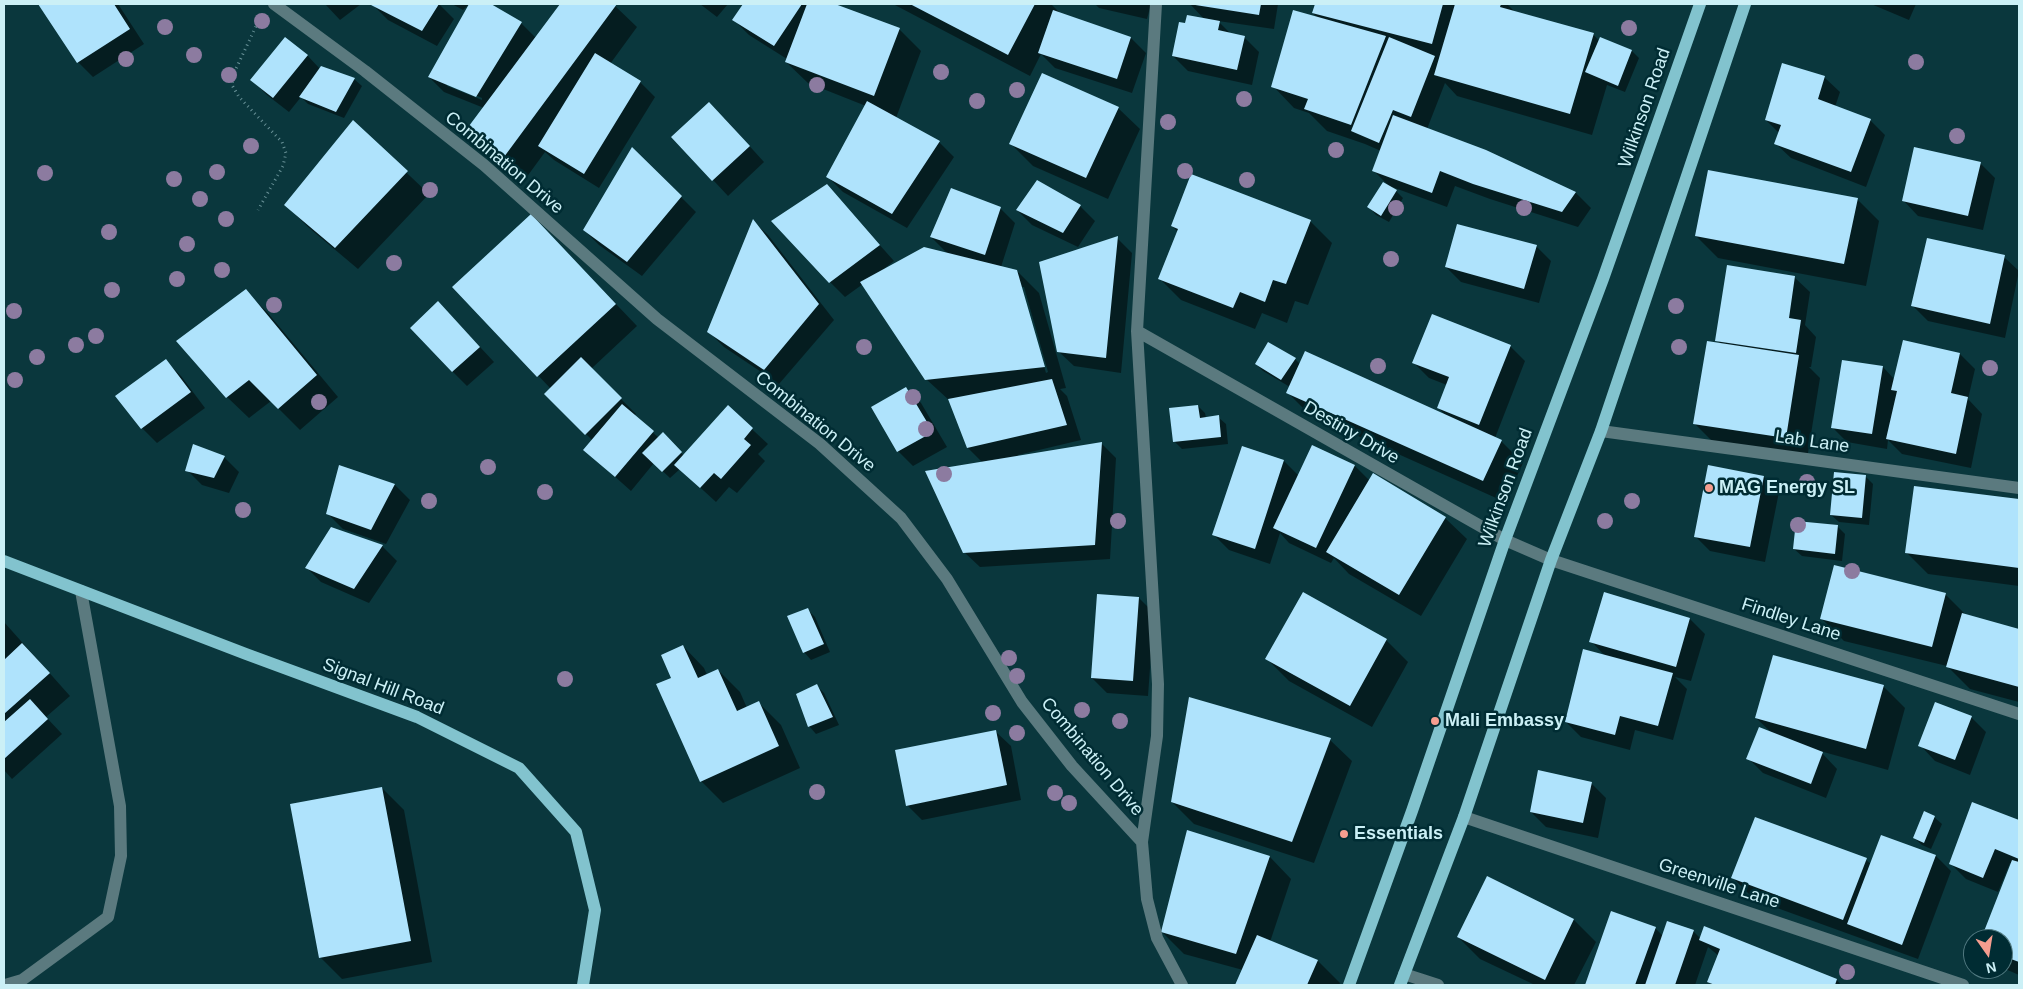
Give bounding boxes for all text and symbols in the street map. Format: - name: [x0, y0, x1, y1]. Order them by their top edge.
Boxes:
- street label: Wilkinson Road: [1614, 45, 1676, 171]
- street label: Combination Drive: [440, 107, 568, 219]
- street label: Combination Drive: [751, 367, 879, 477]
- street label: Destiny Drive: [1299, 397, 1403, 469]
- street label: Wilkinson Road: [1474, 426, 1538, 550]
- street label: Lab Lane: [1773, 426, 1851, 458]
- place label: MAG Energy SL: [1719, 477, 1855, 499]
- marker: MAG Energy SL: [1703, 482, 1715, 494]
- street label: Findley Lane: [1739, 594, 1843, 646]
- street label: Signal Hill Road: [319, 654, 447, 720]
- street label: Combination Drive: [1036, 693, 1148, 821]
- place label: Mali Embassy: [1445, 710, 1564, 732]
- marker: Mali Embassy: [1429, 715, 1441, 727]
- place label: Essentials: [1354, 823, 1443, 845]
- marker: Essentials: [1338, 828, 1350, 840]
- street label: Greenville Lane: [1656, 854, 1782, 914]
- north arrow: [1963, 929, 2013, 979]
- text: N: [1984, 959, 1998, 977]

